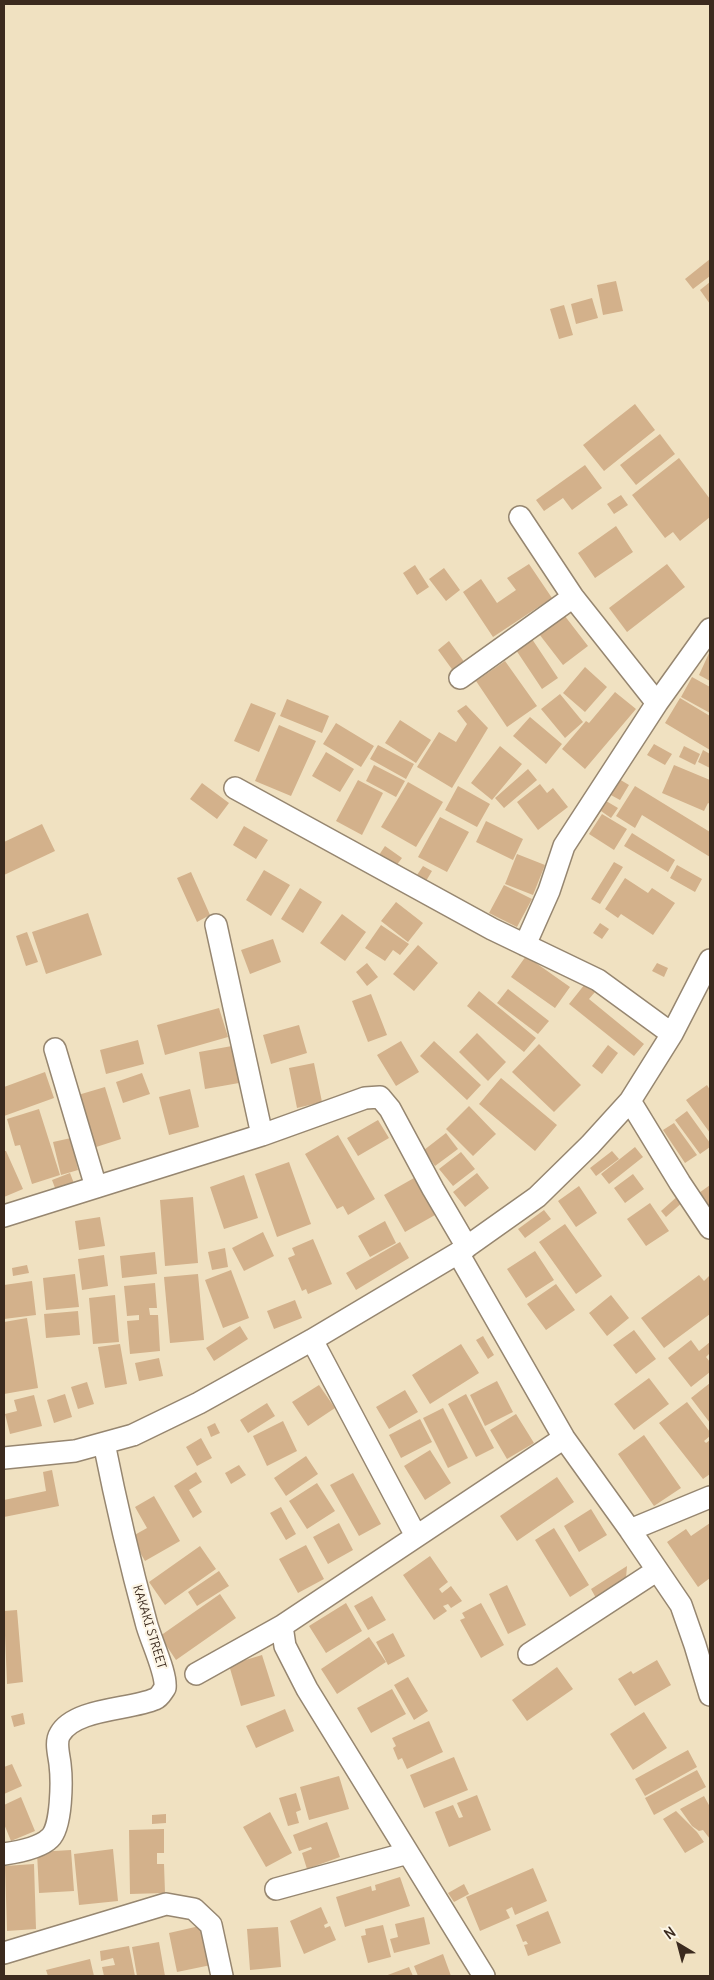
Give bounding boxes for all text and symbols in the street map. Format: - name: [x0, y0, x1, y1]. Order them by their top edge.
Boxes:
- street label: KAKAKI STREET: [129, 1583, 169, 1671]
- north arrow: [654, 1920, 704, 1970]
- text: N: [661, 1923, 679, 1943]

